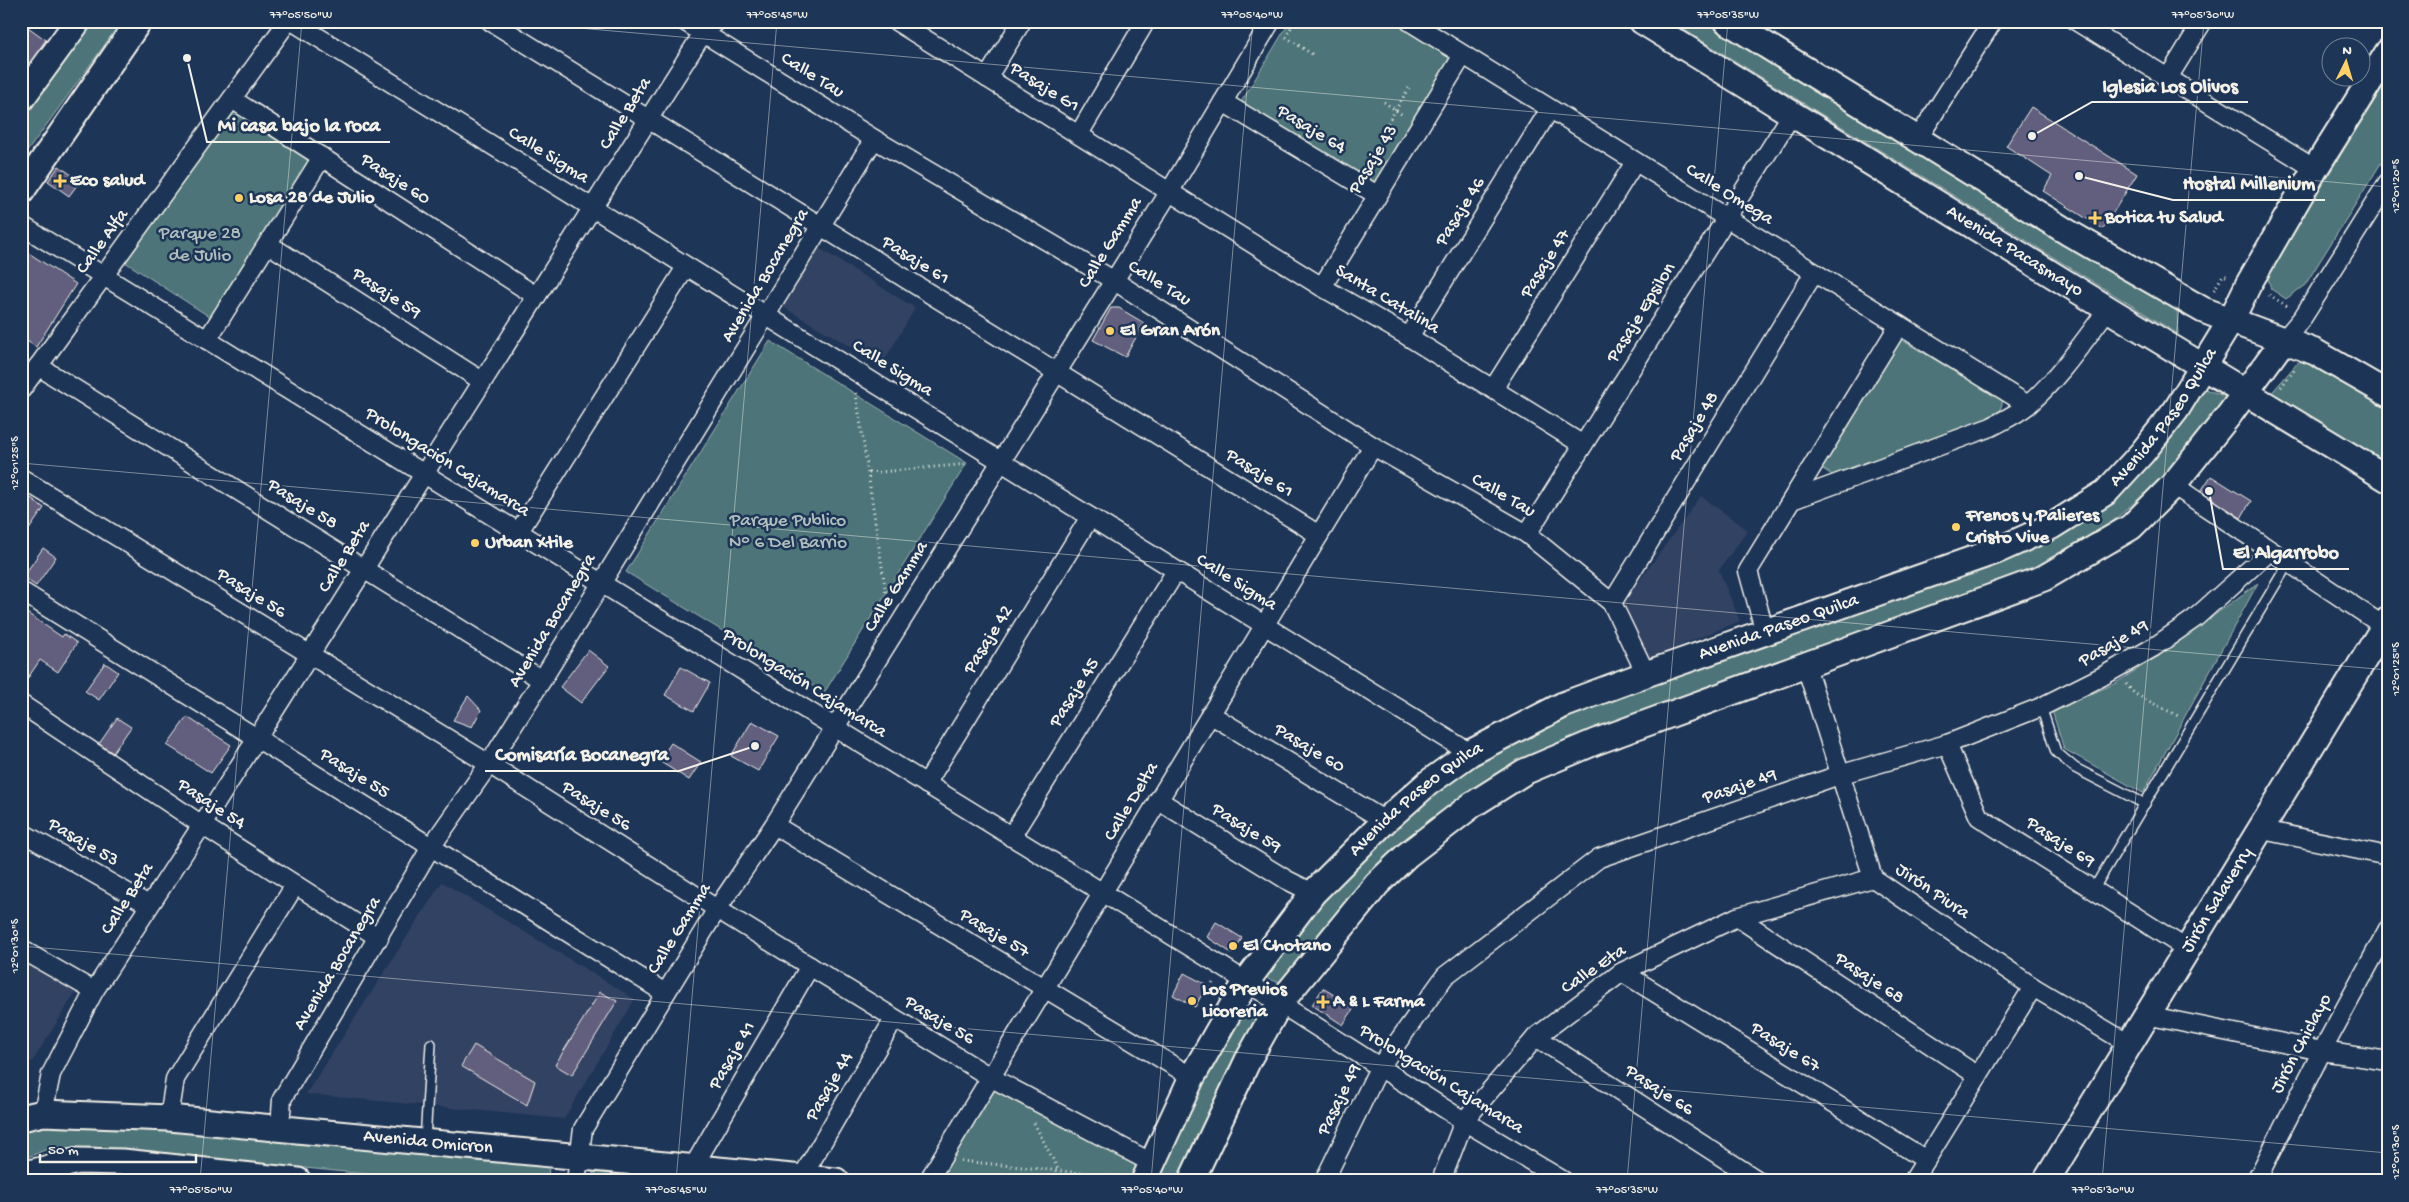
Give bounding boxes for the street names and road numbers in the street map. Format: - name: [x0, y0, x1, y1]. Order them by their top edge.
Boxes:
- street label: Calle Tau: [776, 48, 848, 104]
- street label: Pasaje G1: [1004, 57, 1083, 118]
- street label: Calle Beta: [595, 72, 658, 155]
- street label: Pasaje 64: [1271, 100, 1350, 160]
- street label: Pasaje 43: [1344, 121, 1404, 200]
- street label: Calle Sigma: [503, 122, 594, 191]
- street label: Pasaje 60: [355, 148, 434, 211]
- street label: Calle Omega: [1681, 159, 1779, 232]
- street label: Pasaje 46: [1430, 173, 1491, 252]
- street label: Calle Gamma: [1074, 192, 1149, 293]
- street label: Avenida Pacasmayo: [1942, 200, 2088, 302]
- street label: Calle Alfa: [72, 204, 135, 279]
- street label: Avenida Bocanegra: [717, 204, 816, 347]
- street label: Pasaje 47: [1515, 224, 1577, 304]
- street label: Pasaje 61: [876, 231, 953, 291]
- street label: Calle Tau: [1123, 256, 1195, 312]
- street label: Pasaje Epsilon: [1602, 259, 1682, 368]
- street label: Santa Catalina: [1330, 260, 1445, 341]
- street label: Pasaje 59: [346, 263, 425, 325]
- street label: Calle Sigma: [847, 335, 938, 404]
- street label: Avenida Paseo Quilca: [2105, 342, 2224, 492]
- street label: Pasaje 48: [1665, 388, 1725, 467]
- street label: Prolongación Cajamarca: [359, 402, 535, 524]
- street label: Pasaje 61: [1220, 444, 1297, 504]
- street label: Calle Tau: [1467, 468, 1539, 524]
- street label: Pasaje 58: [262, 474, 342, 536]
- street label: Calle Beta: [314, 515, 377, 598]
- street label: Calle Gamma: [860, 536, 935, 637]
- street label: Avenida Bocanegra: [504, 549, 603, 692]
- street label: Calle Sigma: [1191, 549, 1282, 618]
- street label: Pasaje 56: [211, 563, 290, 625]
- street label: Avenida Paseo Quilca: [1696, 588, 1863, 666]
- street label: Pasaje 42: [958, 601, 1019, 679]
- street label: Pasaje 49: [2074, 615, 2153, 674]
- street label: Prolongación Cajamarca: [716, 623, 892, 745]
- street label: Pasaje 45: [1044, 654, 1105, 733]
- street label: Pasaje 60: [1268, 718, 1349, 779]
- street label: Avenida Paseo Quilca: [1344, 736, 1488, 862]
- street label: Pasaje 55: [314, 743, 393, 805]
- street label: Calle Delta: [1099, 757, 1165, 846]
- street label: Pasaje 49: [1699, 763, 1781, 811]
- street label: Pasaje 54: [171, 774, 250, 836]
- street label: Pasaje 56: [556, 776, 635, 838]
- street label: Pasaje 59: [1206, 798, 1286, 860]
- street label: Pasaje 69: [2020, 812, 2099, 874]
- street label: Pasaje 53: [42, 813, 123, 873]
- street label: Jirón Salaverry: [2176, 843, 2259, 957]
- street label: Calle Beta: [96, 857, 161, 939]
- street label: Jirón Piura: [1890, 859, 1975, 926]
- street label: Calle Gamma: [643, 878, 718, 979]
- street label: Avenida Bocanegra: [289, 892, 388, 1035]
- street label: Pasaje 57: [954, 903, 1034, 965]
- street label: Calle Eta: [1557, 939, 1632, 1000]
- street label: Pasaje 68: [1829, 947, 1908, 1010]
- street label: Jirón Chiclayo: [2266, 990, 2338, 1098]
- street label: Pasaje 56: [899, 991, 979, 1051]
- street label: Pasaje 67: [1745, 1017, 1825, 1079]
- street label: Pasaje 41: [704, 1018, 762, 1095]
- street label: Prolongación Cajamarca: [1353, 1019, 1529, 1141]
- street label: Pasaje 44: [800, 1048, 859, 1127]
- street label: Pasaje 49: [1312, 1060, 1367, 1141]
- street label: Pasaje 66: [1619, 1060, 1698, 1122]
- street label: Avenida Omicron: [362, 1125, 494, 1160]

